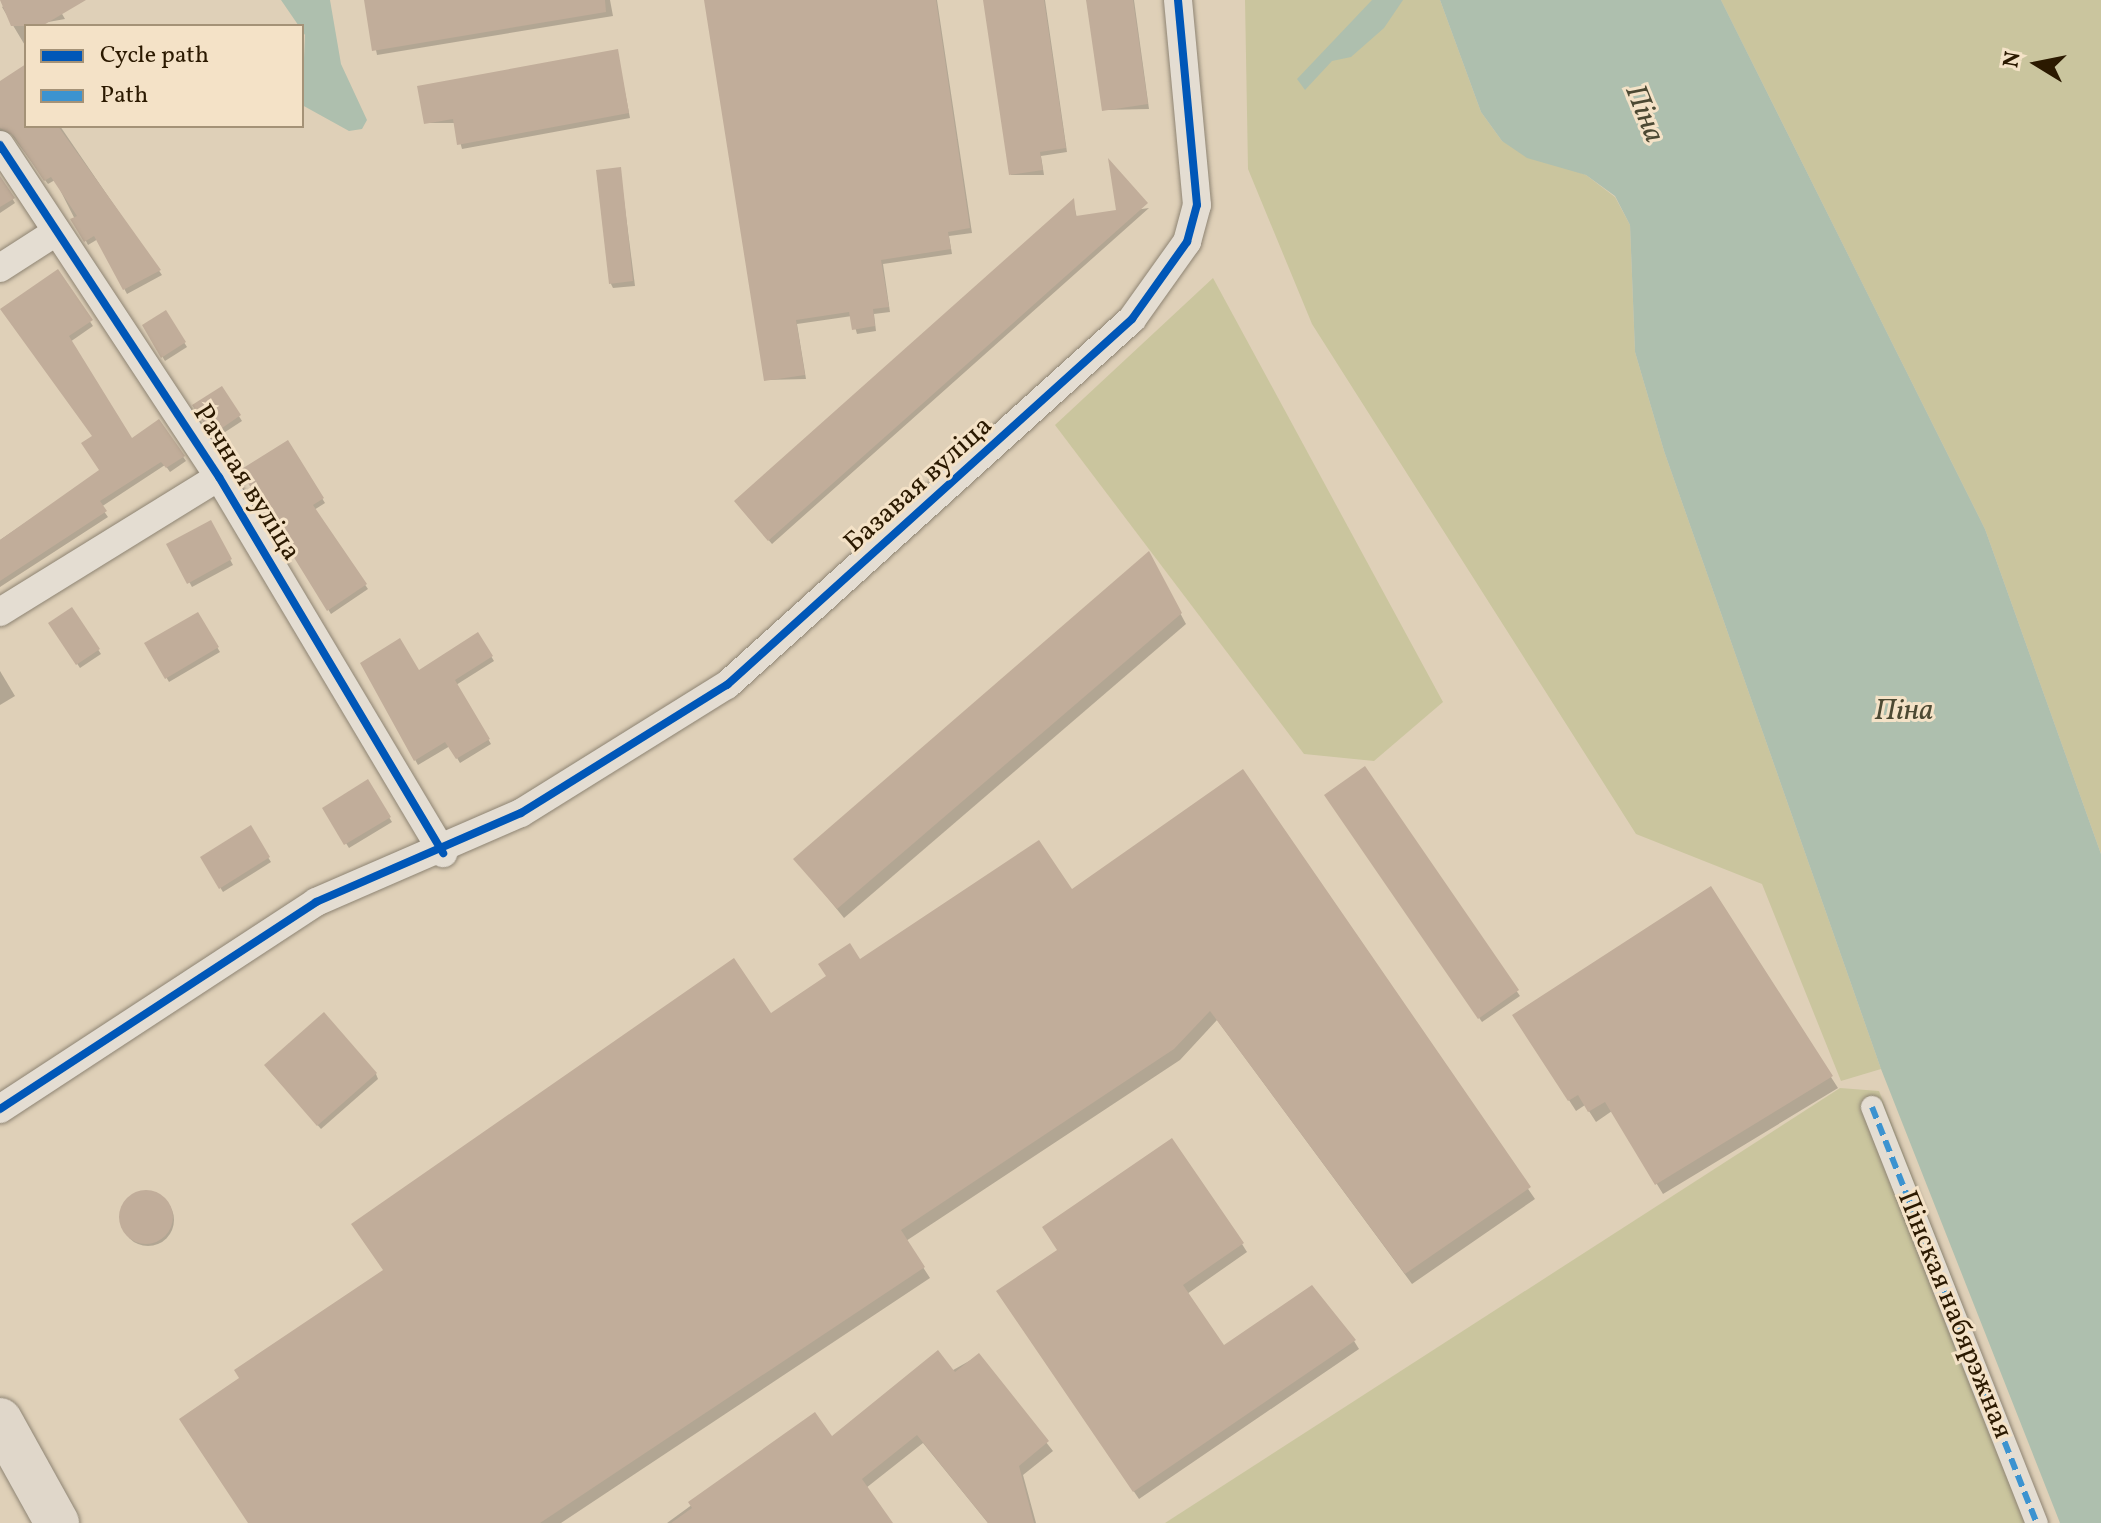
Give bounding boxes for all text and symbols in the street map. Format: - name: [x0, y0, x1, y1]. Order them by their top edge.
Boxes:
- legend: [24, 24, 304, 128]
- north arrow: [1997, 24, 2077, 104]
- text: Cycle path: [100, 39, 209, 73]
- text: N: [1996, 49, 2030, 70]
- text: Path: [100, 79, 148, 113]
- water label: Піна: [1616, 80, 1672, 148]
- street label: Рачная вуліца: [185, 399, 307, 567]
- street label: Базавая вуліца: [838, 410, 1000, 560]
- water label: Піна: [1875, 693, 1933, 729]
- street label: Пінская набярэжная: [1889, 1186, 2019, 1444]

